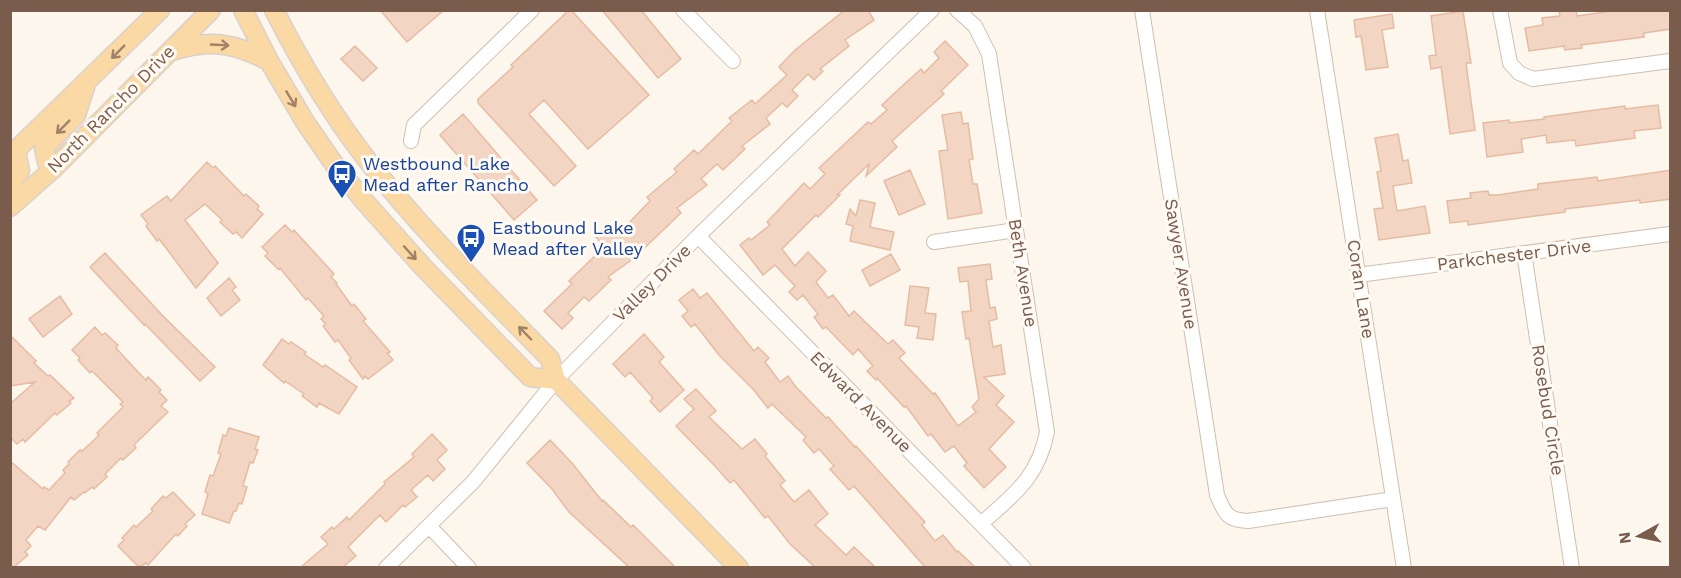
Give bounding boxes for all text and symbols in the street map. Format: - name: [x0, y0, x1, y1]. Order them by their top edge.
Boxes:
- one-way arrow: [209, 39, 229, 50]
- street label: North Rancho Drive: [43, 41, 179, 177]
- one-way arrow: [110, 44, 125, 59]
- one-way arrow: [286, 90, 298, 107]
- one-way arrow: [56, 120, 71, 135]
- place label: Westbound Lake Mead after Rancho: [363, 153, 529, 195]
- bus stop icon: Westbound Lake Mead after Rancho: [326, 158, 358, 200]
- street label: Sawyer Avenue: [1161, 197, 1202, 331]
- place label: Eastbound Lake Mead after Valley: [492, 217, 644, 259]
- street label: Beth Avenue: [1005, 217, 1042, 329]
- bus stop icon: Eastbound Lake Mead after Valley: [455, 222, 487, 264]
- street label: Parkchester Drive: [1436, 235, 1592, 274]
- street label: Coran Lane: [1343, 238, 1380, 340]
- street label: Valley Drive: [608, 239, 695, 326]
- one-way arrow: [403, 245, 417, 260]
- one-way arrow: [518, 326, 532, 341]
- street label: Rosebud Circle: [1528, 343, 1569, 477]
- street label: Edward Avenue: [806, 347, 916, 457]
- north arrow: [1609, 506, 1669, 566]
- text: N: [1614, 531, 1635, 545]

